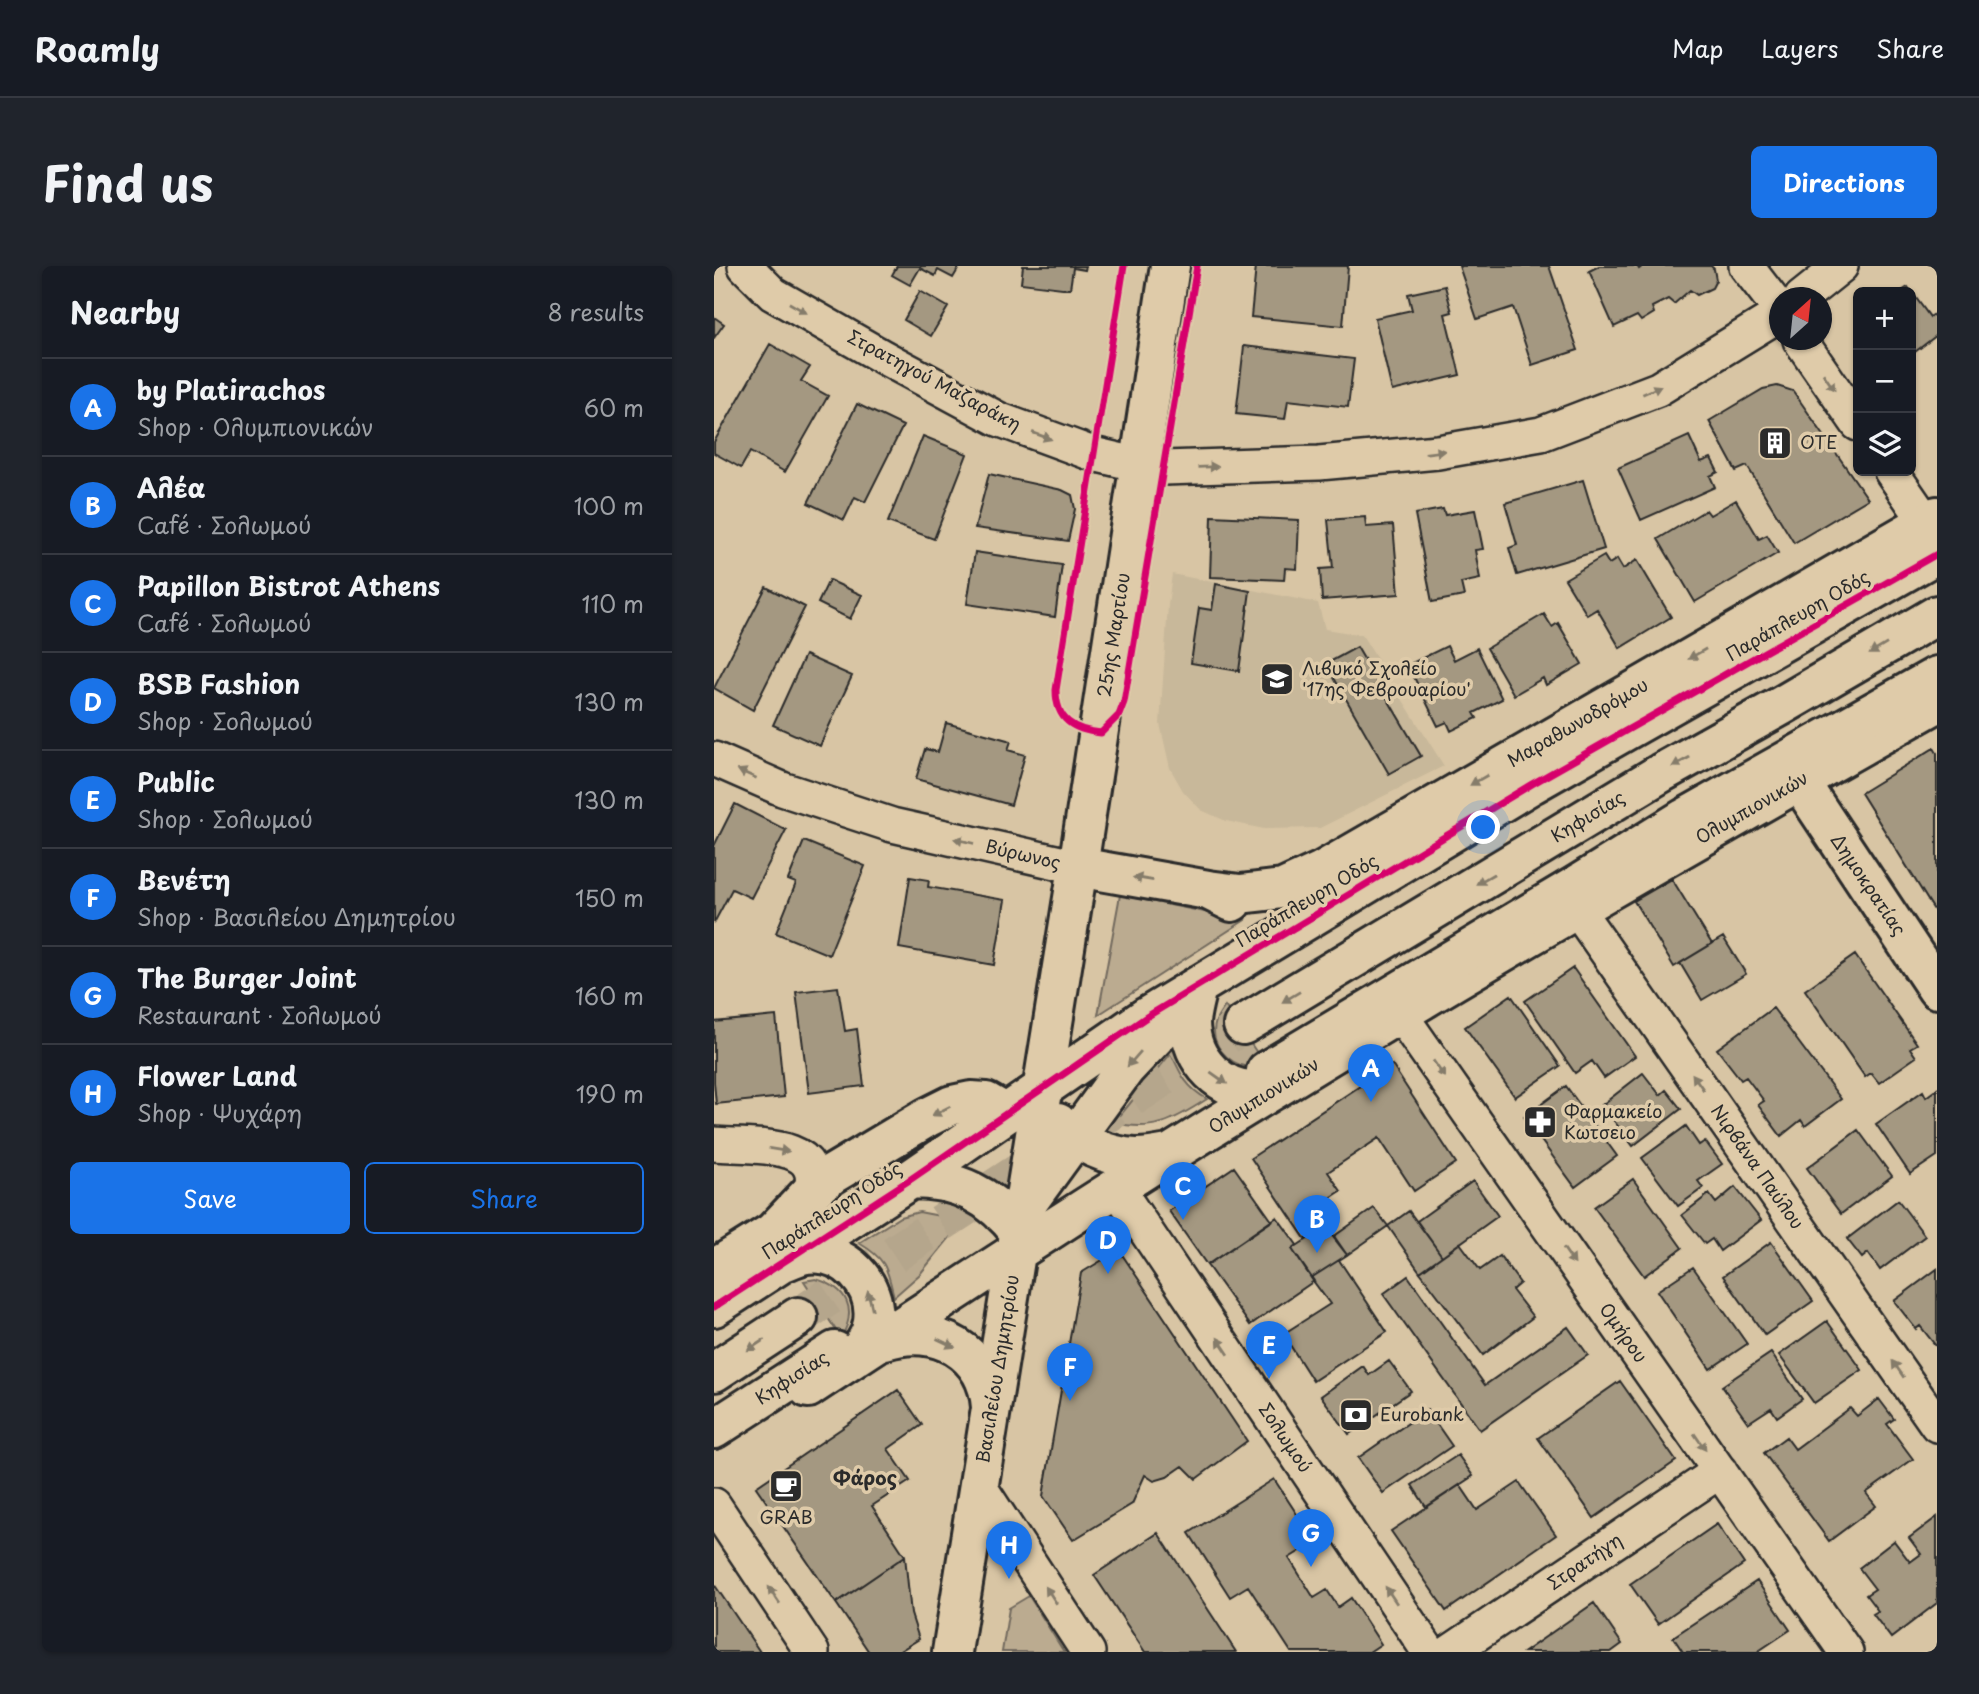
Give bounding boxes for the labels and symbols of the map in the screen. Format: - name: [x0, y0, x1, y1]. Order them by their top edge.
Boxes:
- north arrow: [1769, 287, 1832, 350]
- one-way arrow: [788, 302, 807, 314]
- street label: Στρατηγού Μαζαράκη: [843, 322, 1026, 437]
- one-way arrow: [1822, 373, 1836, 391]
- one-way arrow: [1642, 385, 1663, 396]
- building icon: ΟΤΕ: [1756, 424, 1794, 462]
- place label: ΟΤΕ: [1800, 428, 1838, 455]
- one-way arrow: [1032, 430, 1053, 441]
- one-way arrow: [1424, 446, 1446, 457]
- one-way arrow: [1197, 461, 1219, 472]
- street label: Παράπλευρη Οδός: [1720, 563, 1874, 667]
- street label: 25ης Μαρτίου: [1089, 571, 1136, 699]
- one-way arrow: [1868, 642, 1887, 655]
- one-way arrow: [1687, 648, 1707, 660]
- place label: Λιβυκό Σχολείο '17ης Φεβρουαρίου': [1302, 654, 1471, 702]
- school or university icon: Λιβυκό Σχολείο '17ης Φεβρουαρίου': [1258, 660, 1296, 698]
- street label: Μαραθωνοδρόμου: [1502, 670, 1653, 773]
- one-way arrow: [1671, 756, 1690, 768]
- street label: Ολυμπιονικών: [1690, 763, 1813, 850]
- one-way arrow: [737, 768, 757, 780]
- one-way arrow: [1469, 774, 1488, 786]
- street label: Κηφισίας: [1545, 783, 1629, 848]
- your location: [1466, 810, 1500, 844]
- street label: Δημοκρατίας: [1825, 828, 1913, 941]
- street label: Βύρωνος: [983, 832, 1064, 875]
- one-way arrow: [953, 835, 975, 846]
- street label: Παράπλευρη Οδός: [1230, 846, 1383, 953]
- one-way arrow: [1132, 873, 1154, 884]
- one-way arrow: [1476, 873, 1495, 885]
- one-way arrow: [1281, 990, 1300, 1003]
- pin: A: [1348, 1044, 1394, 1102]
- one-way arrow: [1127, 1050, 1142, 1067]
- street label: Ολυμπιονικών: [1203, 1050, 1324, 1140]
- one-way arrow: [1432, 1060, 1445, 1079]
- one-way arrow: [1209, 1071, 1229, 1084]
- one-way arrow: [1691, 1073, 1705, 1091]
- place label: Φαρμακείο Κωτσειο: [1564, 1097, 1662, 1145]
- street label: Νιρβάνα Παύλου: [1705, 1098, 1811, 1234]
- pharmacy icon: Φαρμακείο Κωτσειο: [1521, 1103, 1559, 1141]
- one-way arrow: [931, 1105, 951, 1116]
- one-way arrow: [768, 1145, 790, 1156]
- street label: Παράπλευρη Οδός: [756, 1154, 906, 1265]
- pin: C: [1160, 1162, 1206, 1220]
- pin: B: [1294, 1195, 1340, 1253]
- pin: D: [1085, 1216, 1131, 1274]
- one-way arrow: [1562, 1247, 1576, 1265]
- street label: Βασιλείου Δημητρίου: [968, 1273, 1025, 1465]
- one-way arrow: [864, 1288, 875, 1310]
- street label: Ομήρου: [1594, 1297, 1655, 1368]
- pin: E: [1246, 1321, 1292, 1379]
- one-way arrow: [936, 1337, 956, 1348]
- one-way arrow: [1216, 1337, 1230, 1355]
- one-way arrow: [746, 1338, 766, 1351]
- street label: Κηφισίας: [749, 1343, 833, 1410]
- pin: F: [1047, 1343, 1093, 1401]
- one-way arrow: [1891, 1360, 1905, 1378]
- bank icon: Eurobank: [1337, 1396, 1375, 1434]
- street label: Σολωμού: [1253, 1397, 1319, 1477]
- place label: Eurobank: [1380, 1400, 1464, 1427]
- one-way arrow: [1693, 1433, 1707, 1451]
- district label: Φάρος: [833, 1463, 897, 1491]
- cafe icon: GRAB: [767, 1467, 805, 1505]
- place label: GRAB: [759, 1503, 813, 1530]
- pin: G: [1288, 1509, 1334, 1567]
- pin: H: [986, 1521, 1032, 1579]
- street label: Στρατήγη: [1541, 1526, 1627, 1596]
- one-way arrow: [1044, 1585, 1057, 1605]
- one-way arrow: [767, 1586, 781, 1604]
- one-way arrow: [1385, 1586, 1398, 1605]

